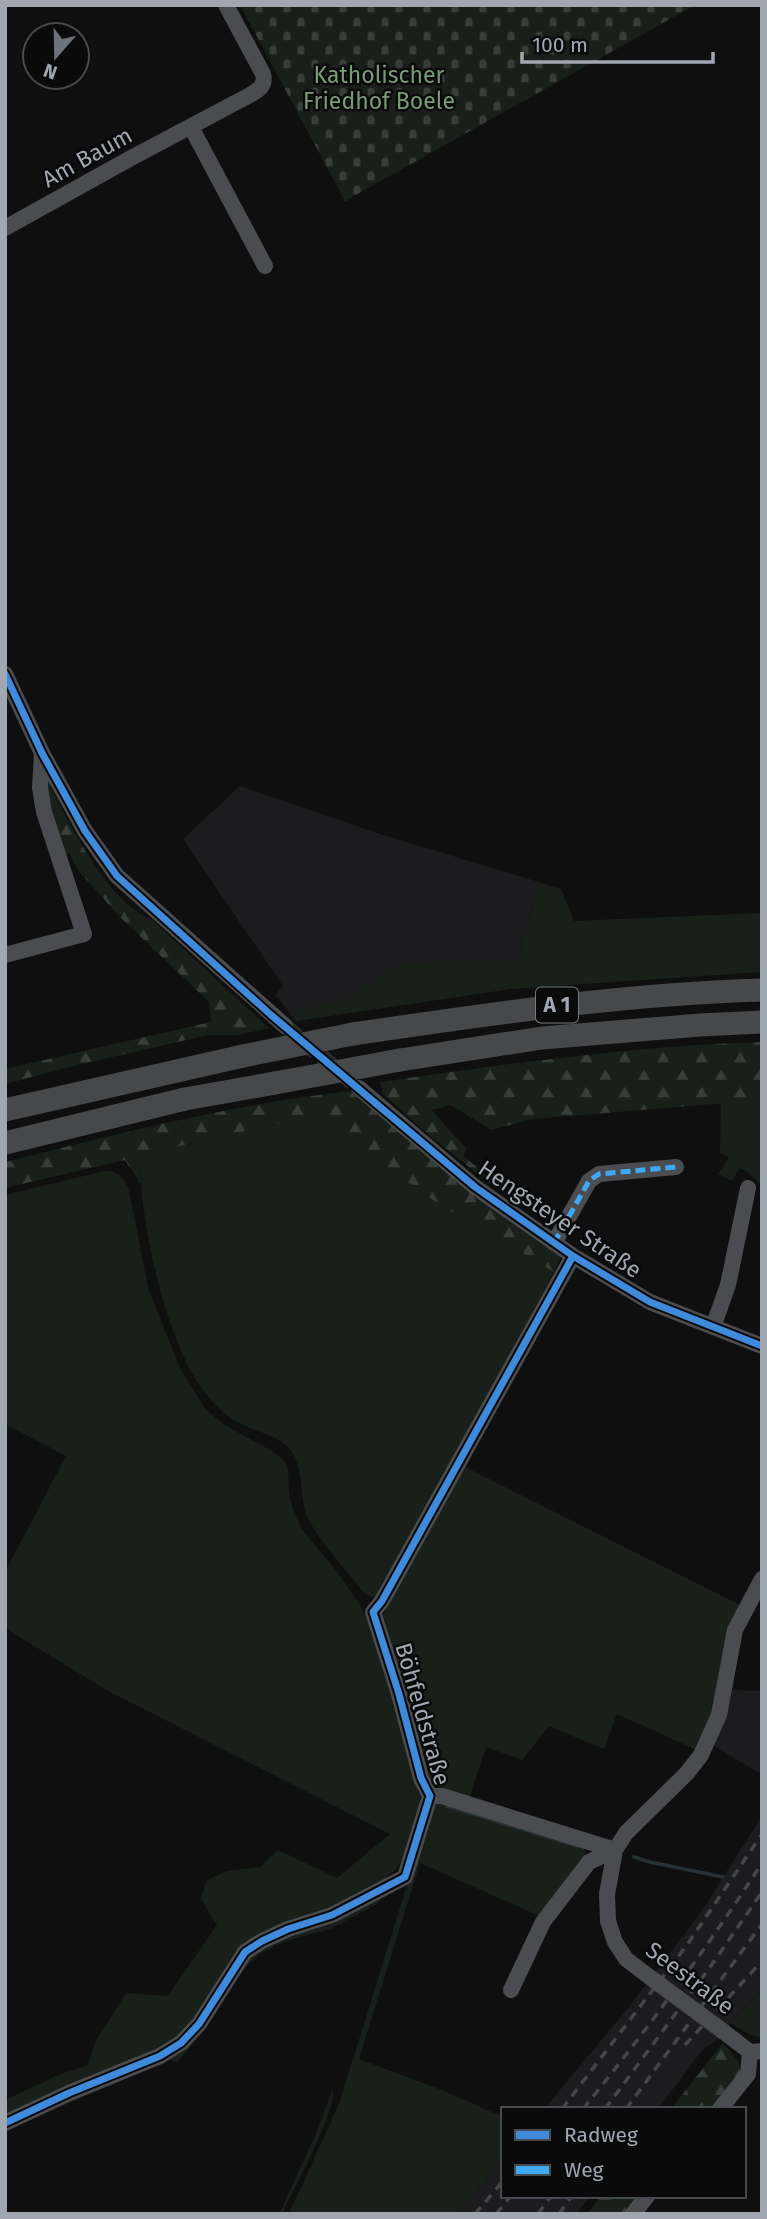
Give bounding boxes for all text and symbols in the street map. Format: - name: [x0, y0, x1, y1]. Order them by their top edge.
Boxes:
- north arrow: [21, 21, 91, 91]
- scale bar: [522, 21, 713, 65]
- text: 100 m: [532, 32, 588, 58]
- text: N: [40, 59, 60, 84]
- park label: Katholischer Friedhof Boele: [303, 61, 455, 115]
- street label: Am Baum: [37, 121, 137, 193]
- road number: A 1: [536, 988, 578, 1023]
- street label: Hengsteyer Straße: [473, 1154, 647, 1284]
- street label: Böhfeldstraße: [389, 1639, 457, 1789]
- street label: Seestraße: [640, 1936, 740, 2020]
- legend: [501, 2107, 746, 2198]
- text: Radweg: [564, 2122, 638, 2148]
- text: Weg: [564, 2157, 604, 2183]

